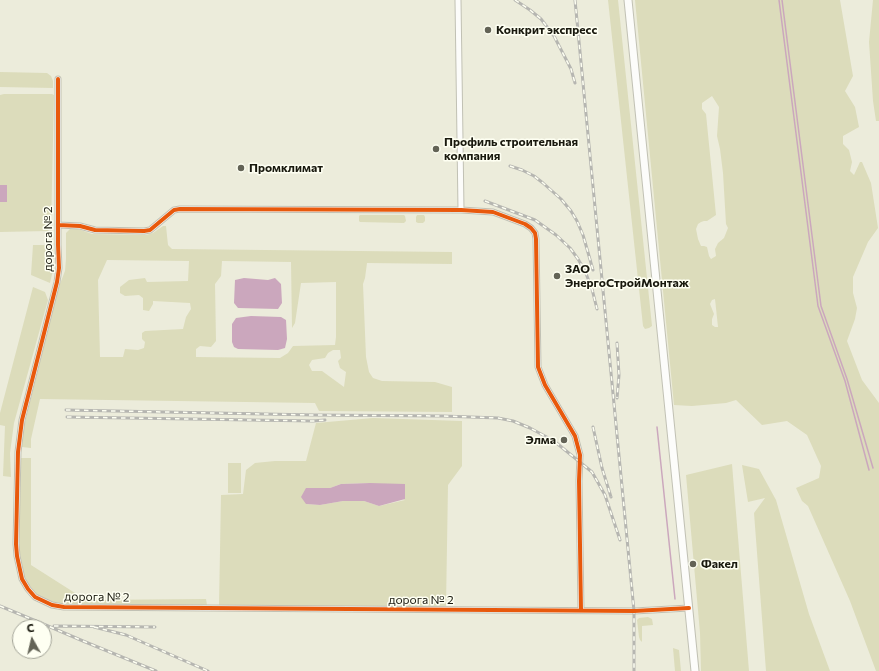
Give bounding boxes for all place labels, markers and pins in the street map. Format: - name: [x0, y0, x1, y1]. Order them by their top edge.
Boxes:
- place label: Конкрит экспресс: [496, 23, 597, 37]
- marker: Конкрит экспресс: [483, 25, 493, 35]
- place label: Профиль строительная компания: [444, 135, 578, 163]
- marker: Профиль строительная компания: [431, 144, 441, 154]
- place label: Промклимат: [249, 161, 323, 175]
- marker: Промклимат: [236, 163, 246, 173]
- place label: ЗАО ЭнергоСтройМонтаж: [565, 262, 689, 290]
- marker: ЗАО ЭнергоСтройМонтаж: [552, 271, 562, 281]
- place label: Элма: [526, 433, 556, 447]
- marker: Элма: [559, 435, 569, 445]
- place label: Факел: [701, 557, 738, 571]
- marker: Факел: [688, 559, 698, 569]

